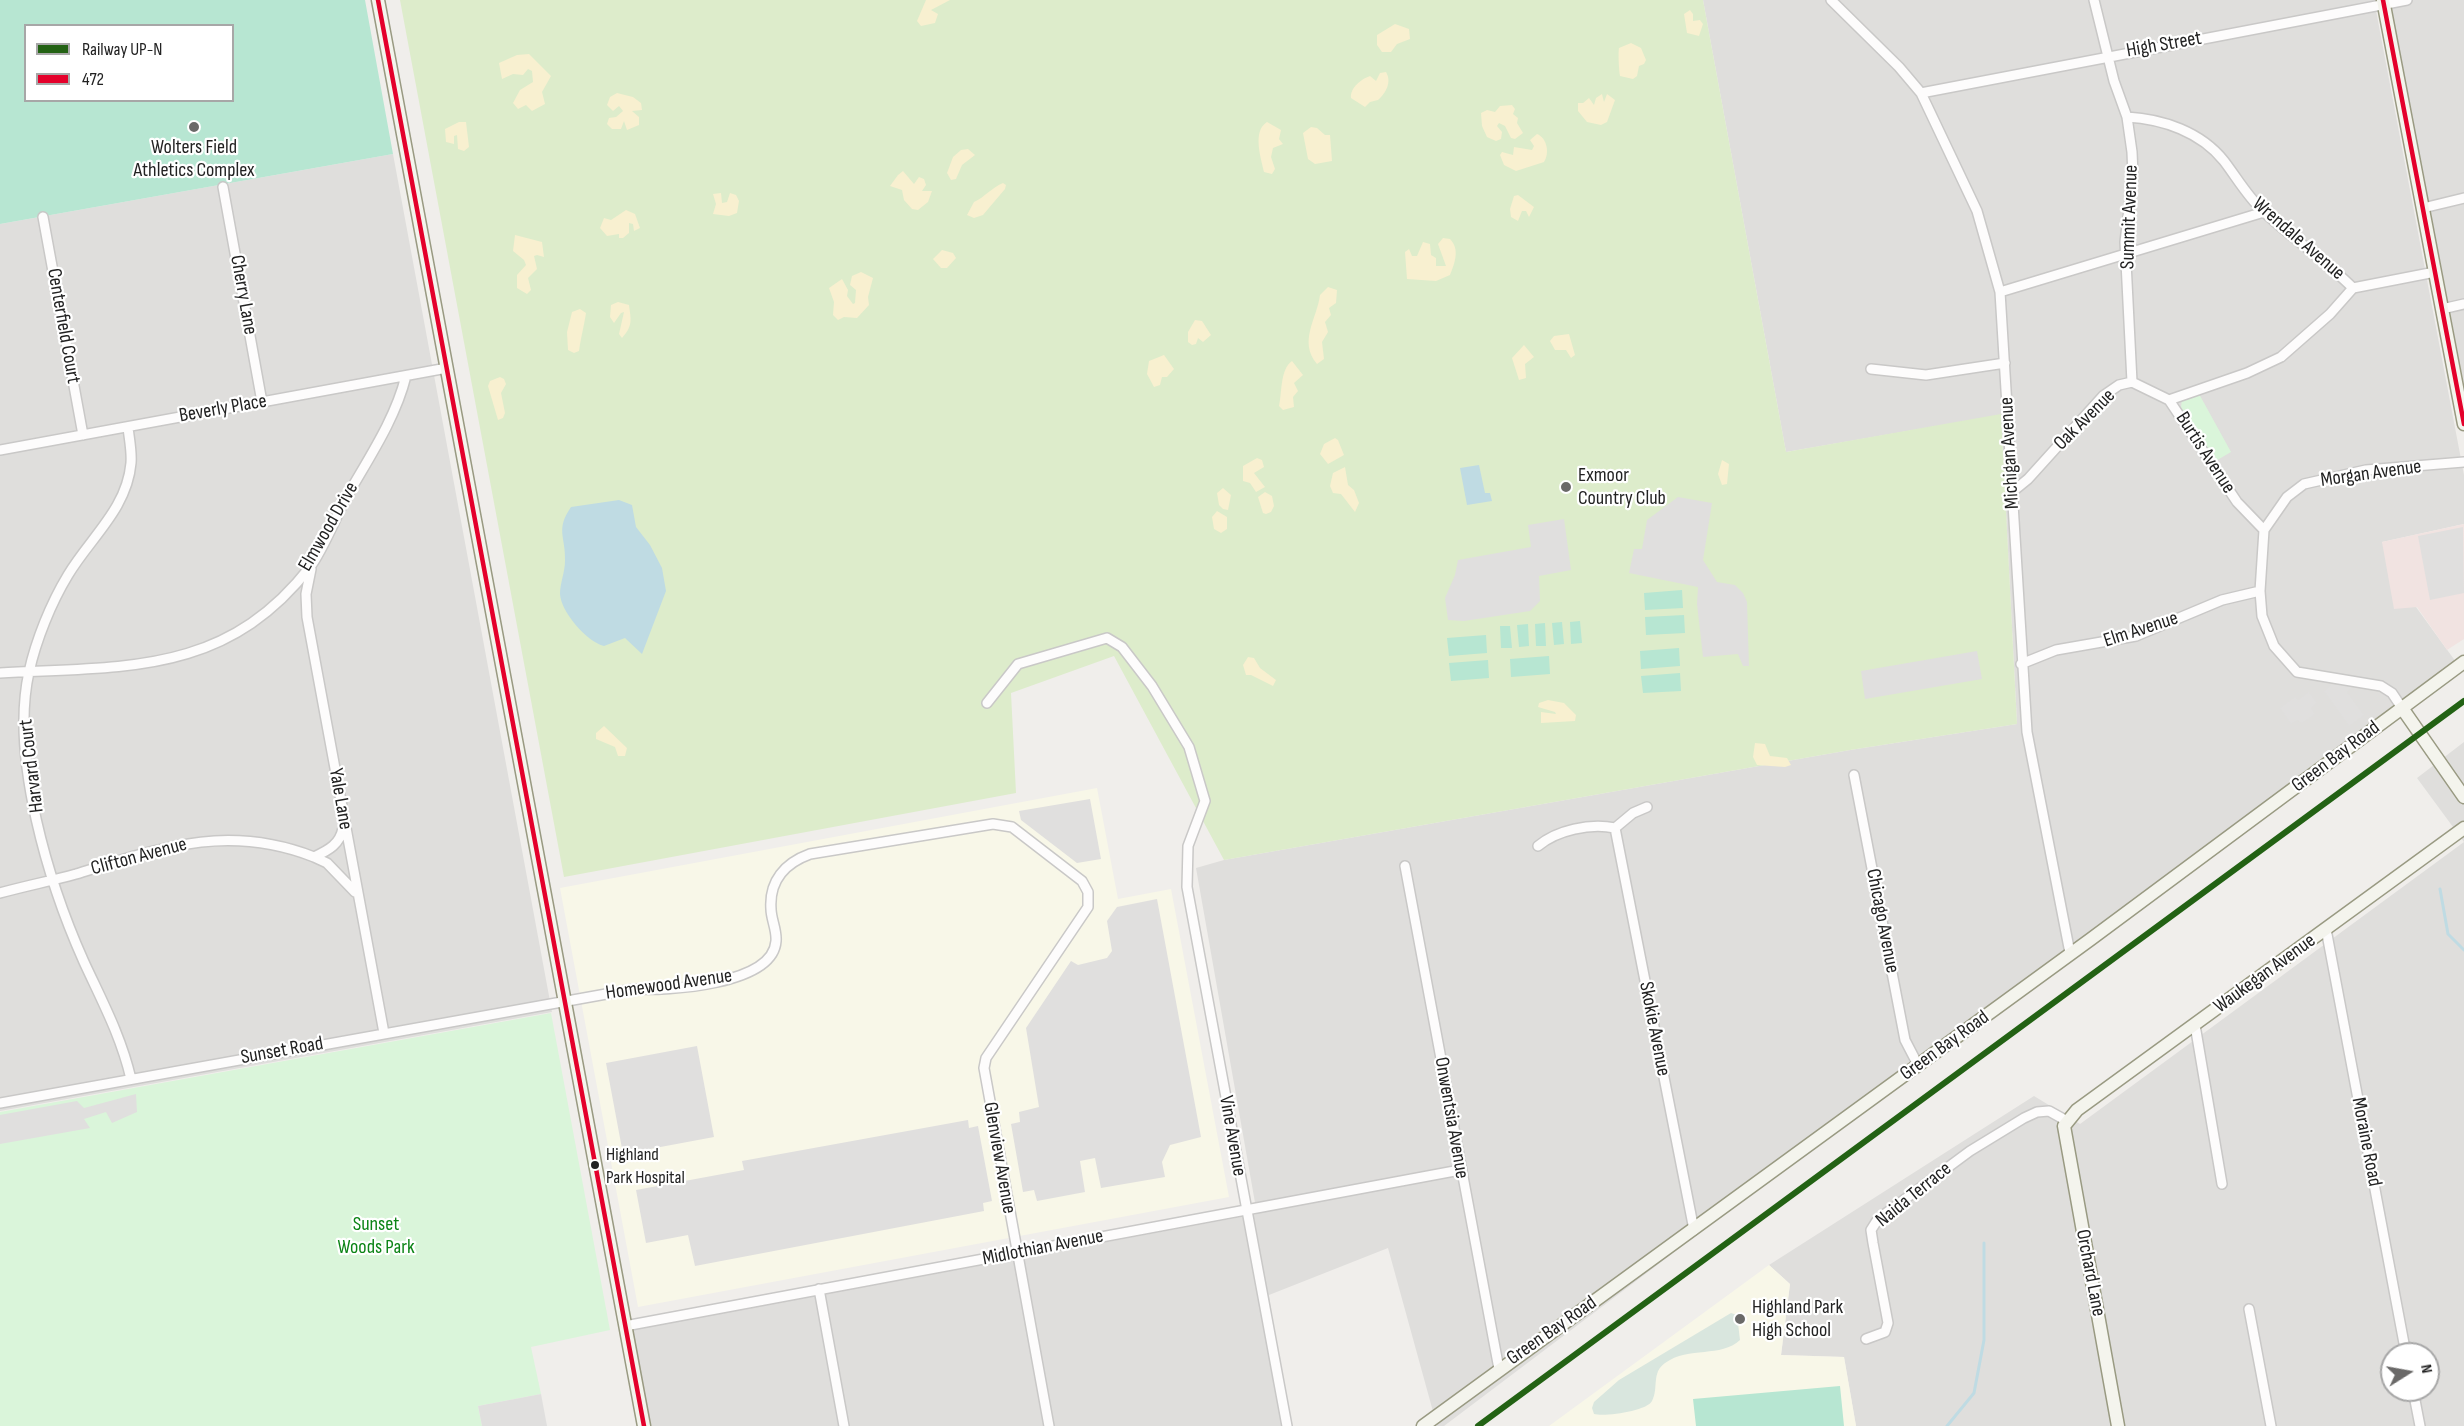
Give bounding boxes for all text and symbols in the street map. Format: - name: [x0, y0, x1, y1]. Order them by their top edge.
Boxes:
- legend: [24, 24, 234, 102]
- street label: High Street: [2125, 27, 2203, 63]
- text: Railway UP-N: [82, 39, 163, 60]
- text: 472: [82, 69, 104, 90]
- marker: Wolters Field Athletics Complex: [187, 120, 201, 134]
- place label: Wolters Field Athletics Complex: [133, 136, 255, 183]
- street label: Summit Avenue: [2116, 164, 2144, 270]
- street label: Wrendale Avenue: [2247, 192, 2349, 286]
- street label: Cherry Lane: [224, 253, 262, 337]
- street label: Centerfield Court: [41, 267, 85, 385]
- street label: Oak Avenue: [2049, 384, 2121, 456]
- street label: Beverly Place: [177, 389, 269, 429]
- street label: Michigan Avenue: [1995, 396, 2025, 510]
- street label: Burtis Avenue: [2170, 408, 2240, 498]
- street label: Morgan Avenue: [2319, 455, 2423, 493]
- place label: Exmoor Country Club: [1578, 464, 1666, 511]
- street label: Elmwood Drive: [294, 478, 364, 576]
- marker: Exmoor Country Club: [1559, 480, 1573, 494]
- street label: Elm Avenue: [2101, 607, 2181, 653]
- street label: Green Bay Road: [2287, 716, 2385, 798]
- street label: Harvard Court: [14, 718, 50, 814]
- street label: Yale Lane: [323, 766, 357, 832]
- street label: Clifton Avenue: [88, 833, 190, 881]
- street label: Chicago Avenue: [1860, 867, 1904, 975]
- street label: Waukegan Avenue: [2209, 929, 2321, 1019]
- street label: Homewood Avenue: [604, 964, 734, 1006]
- street label: Skokie Avenue: [1633, 980, 1675, 1078]
- street label: Green Bay Road: [1896, 1006, 1994, 1086]
- street label: Sunset Road: [239, 1032, 325, 1070]
- street label: Onwentsia Avenue: [1429, 1055, 1473, 1181]
- street label: Vine Avenue: [1213, 1094, 1251, 1178]
- street label: Moraine Road: [2346, 1095, 2386, 1189]
- street label: Glenview Avenue: [977, 1100, 1021, 1216]
- place label: Highland Park Hospital: [606, 1144, 685, 1186]
- street label: Naida Terrace: [1871, 1157, 1957, 1233]
- marker: Highland Park Hospital: [589, 1159, 601, 1171]
- park label: Sunset Woods Park: [337, 1213, 415, 1260]
- street label: Midlothian Avenue: [980, 1225, 1106, 1271]
- street label: Orchard Lane: [2070, 1227, 2110, 1319]
- street label: Green Bay Road: [1503, 1291, 1601, 1371]
- place label: Highland Park High School: [1752, 1296, 1843, 1343]
- marker: Highland Park High School: [1733, 1312, 1747, 1326]
- north arrow: [2380, 1342, 2440, 1402]
- text: N: [2416, 1363, 2436, 1375]

